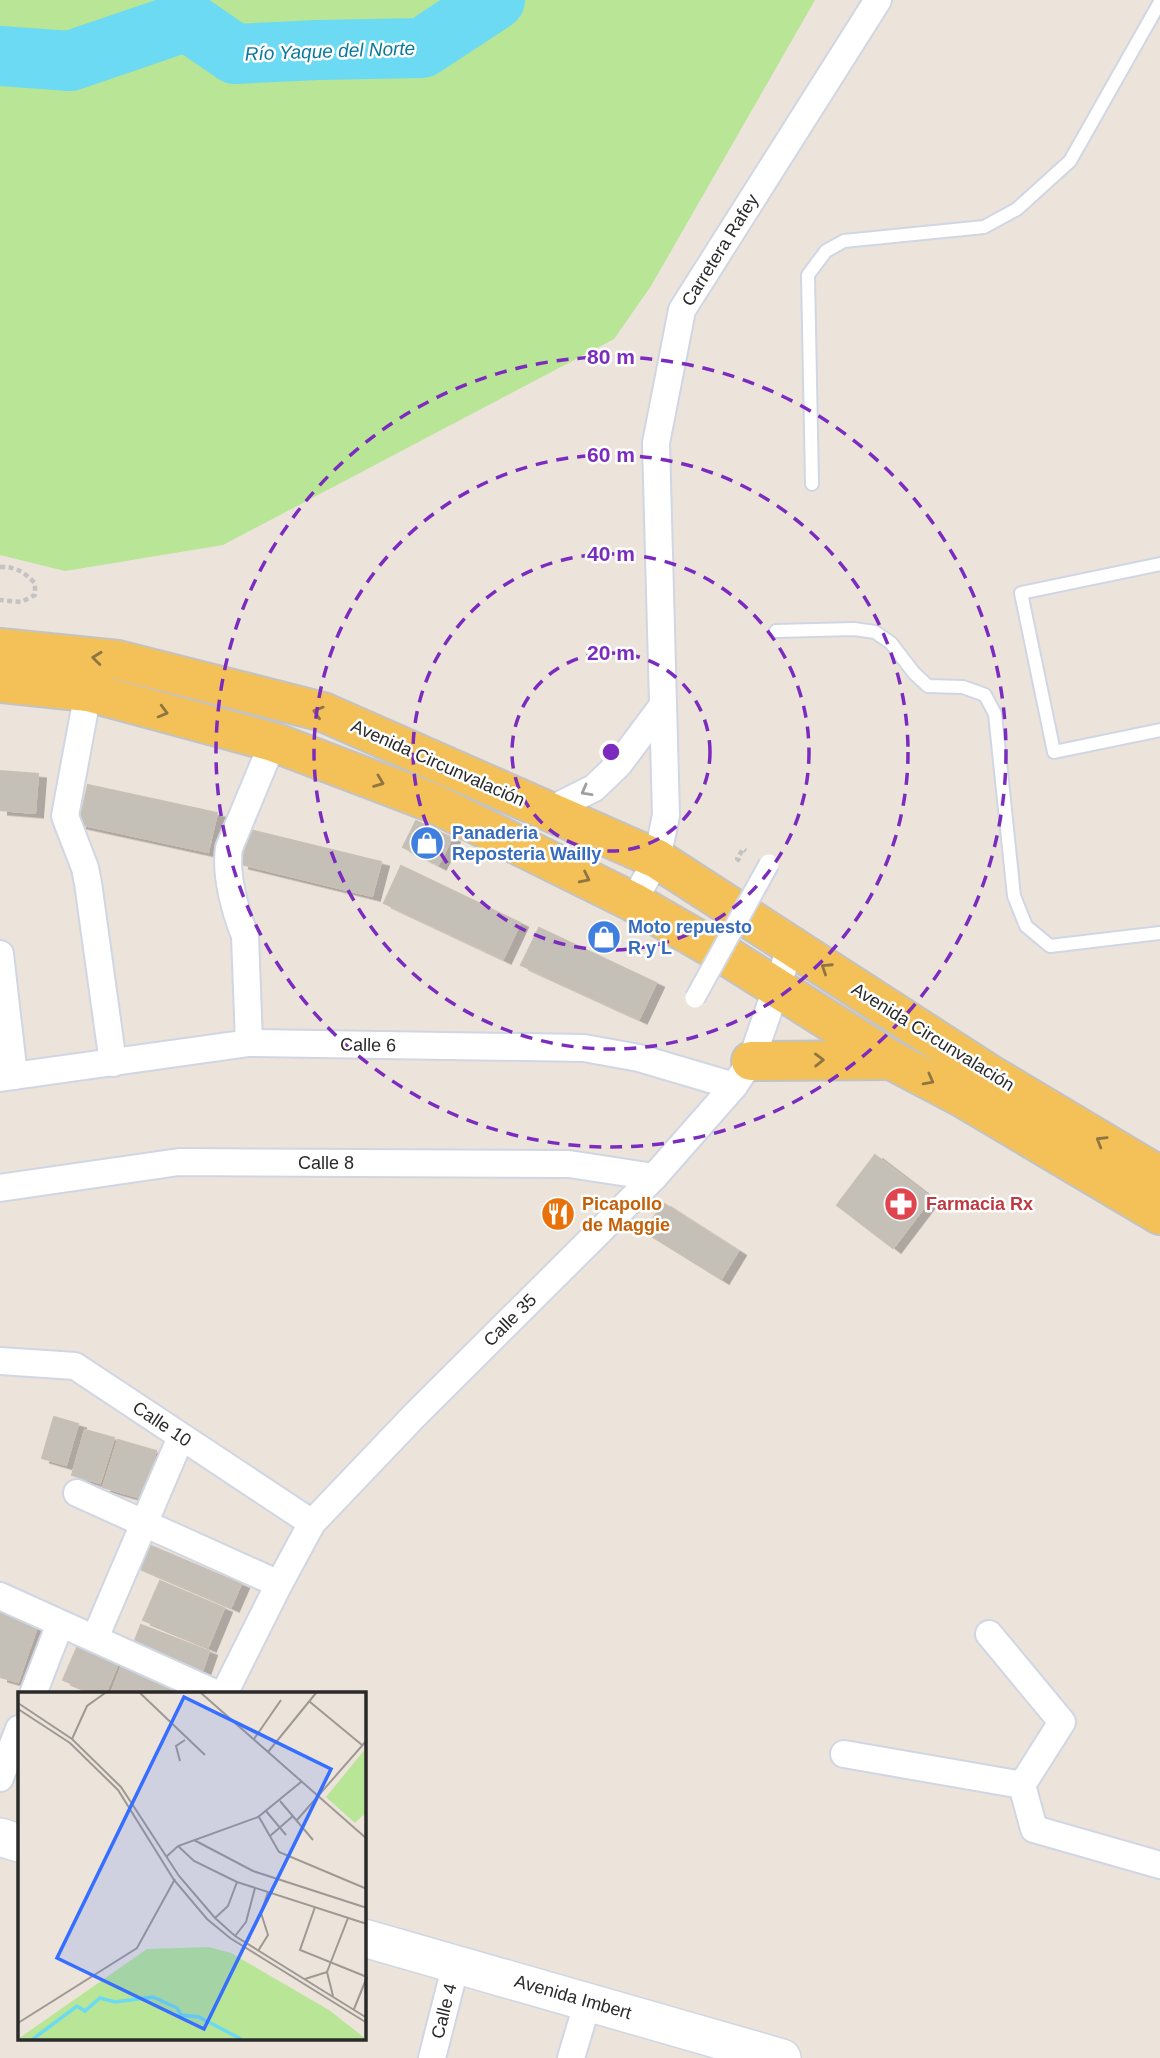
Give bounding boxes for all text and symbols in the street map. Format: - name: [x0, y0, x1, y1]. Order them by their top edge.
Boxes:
- water label: Río Yaque del Norte: [244, 38, 416, 64]
- street label: Carretera Rafey: [678, 190, 762, 310]
- text: 80 m: [587, 345, 635, 368]
- text: 60 m: [587, 443, 635, 466]
- text: 40 m: [587, 542, 635, 565]
- text: 20 m: [587, 641, 635, 664]
- one-way arrow: [92, 650, 103, 665]
- one-way arrow: [157, 704, 169, 718]
- one-way arrow: [312, 705, 324, 720]
- street label: Avenida Circunvalación: [348, 716, 528, 810]
- centre of rings: [599, 740, 623, 764]
- one-way arrow: [373, 774, 385, 788]
- one-way arrow: [581, 783, 593, 796]
- place label: Panaderia Reposteria Wailly: [452, 823, 601, 864]
- shop icon: Panaderia Reposteria Wailly: [408, 824, 446, 862]
- one-way arrow: [578, 870, 590, 884]
- place label: Moto repuesto R y L: [628, 917, 752, 958]
- shop icon: Moto repuesto R y L: [585, 918, 623, 956]
- one-way arrow: [820, 964, 833, 977]
- street label: Avenida Circunvalación: [848, 979, 1018, 1095]
- street label: Calle 6: [340, 1035, 396, 1055]
- one-way arrow: [815, 1052, 825, 1068]
- one-way arrow: [922, 1072, 934, 1085]
- one-way arrow: [1096, 1136, 1109, 1149]
- street label: Calle 8: [298, 1153, 354, 1173]
- pharmacy icon: Farmacia Rx: [882, 1185, 920, 1223]
- place label: Picapollo de Maggie: [582, 1194, 670, 1235]
- place label: Farmacia Rx: [926, 1194, 1033, 1214]
- restaurant icon: Picapollo de Maggie: [539, 1195, 577, 1233]
- street label: Calle 35: [480, 1290, 540, 1350]
- street label: Calle 10: [129, 1397, 195, 1451]
- inset map: [18, 1692, 366, 2040]
- street label: Avenida Imbert: [512, 1971, 634, 2023]
- street label: Calle 4: [428, 1981, 460, 2041]

